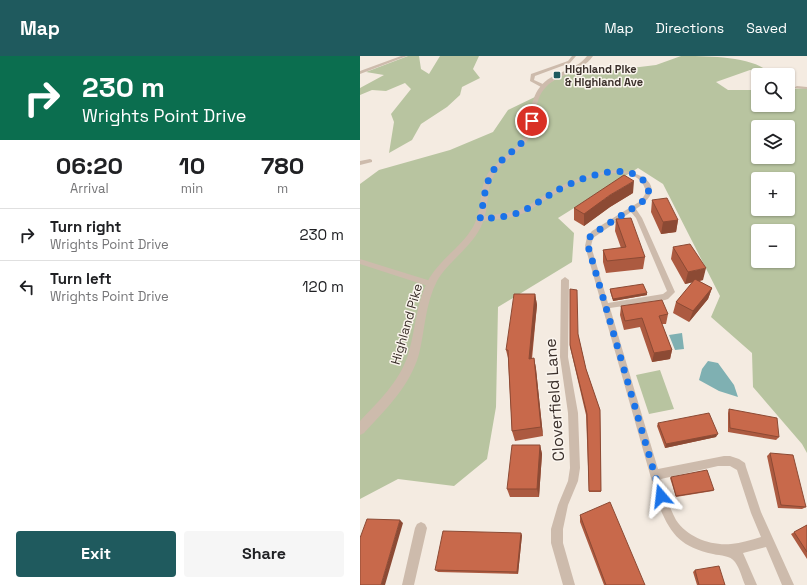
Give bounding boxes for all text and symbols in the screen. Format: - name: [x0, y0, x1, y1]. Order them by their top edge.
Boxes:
- text: Map: [20, 16, 60, 41]
- text: Map: [604, 19, 634, 37]
- text: Directions: [656, 19, 724, 37]
- text: Saved: [746, 19, 787, 37]
- place label: Highland Pike & Highland Ave: [565, 62, 643, 89]
- map controls: [751, 68, 795, 268]
- button: search: [751, 68, 795, 112]
- text: 230 m: [82, 69, 165, 105]
- marker: Highland Pike & Highland Ave: [552, 70, 562, 80]
- icon: right: [16, 72, 68, 124]
- text: Wrights Point Drive: [82, 104, 247, 127]
- pin: [515, 104, 549, 138]
- icon: arrive: [521, 110, 543, 132]
- button: layers: [751, 120, 795, 164]
- text: 06:20: [56, 150, 123, 181]
- text: 10: [179, 150, 205, 181]
- text: 780: [261, 150, 304, 181]
- button: +: [751, 172, 795, 216]
- text: Arrival: [70, 180, 109, 197]
- text: min: [181, 180, 203, 197]
- text: m: [277, 180, 288, 197]
- text: Turn right: [50, 217, 121, 236]
- icon: right: [16, 224, 38, 246]
- button: −: [751, 224, 795, 268]
- text: 230 m: [300, 225, 344, 244]
- text: Wrights Point Drive: [50, 236, 169, 253]
- text: Turn left: [50, 269, 112, 288]
- icon: left: [16, 276, 38, 298]
- text: 120 m: [302, 277, 344, 296]
- street label: Highland Pike: [387, 282, 426, 367]
- text: Wrights Point Drive: [50, 288, 169, 305]
- street label: Cloverfield Lane: [540, 338, 569, 462]
- position arrow: [640, 475, 682, 517]
- button: Exit: [16, 531, 176, 577]
- button: Share: [184, 531, 344, 577]

